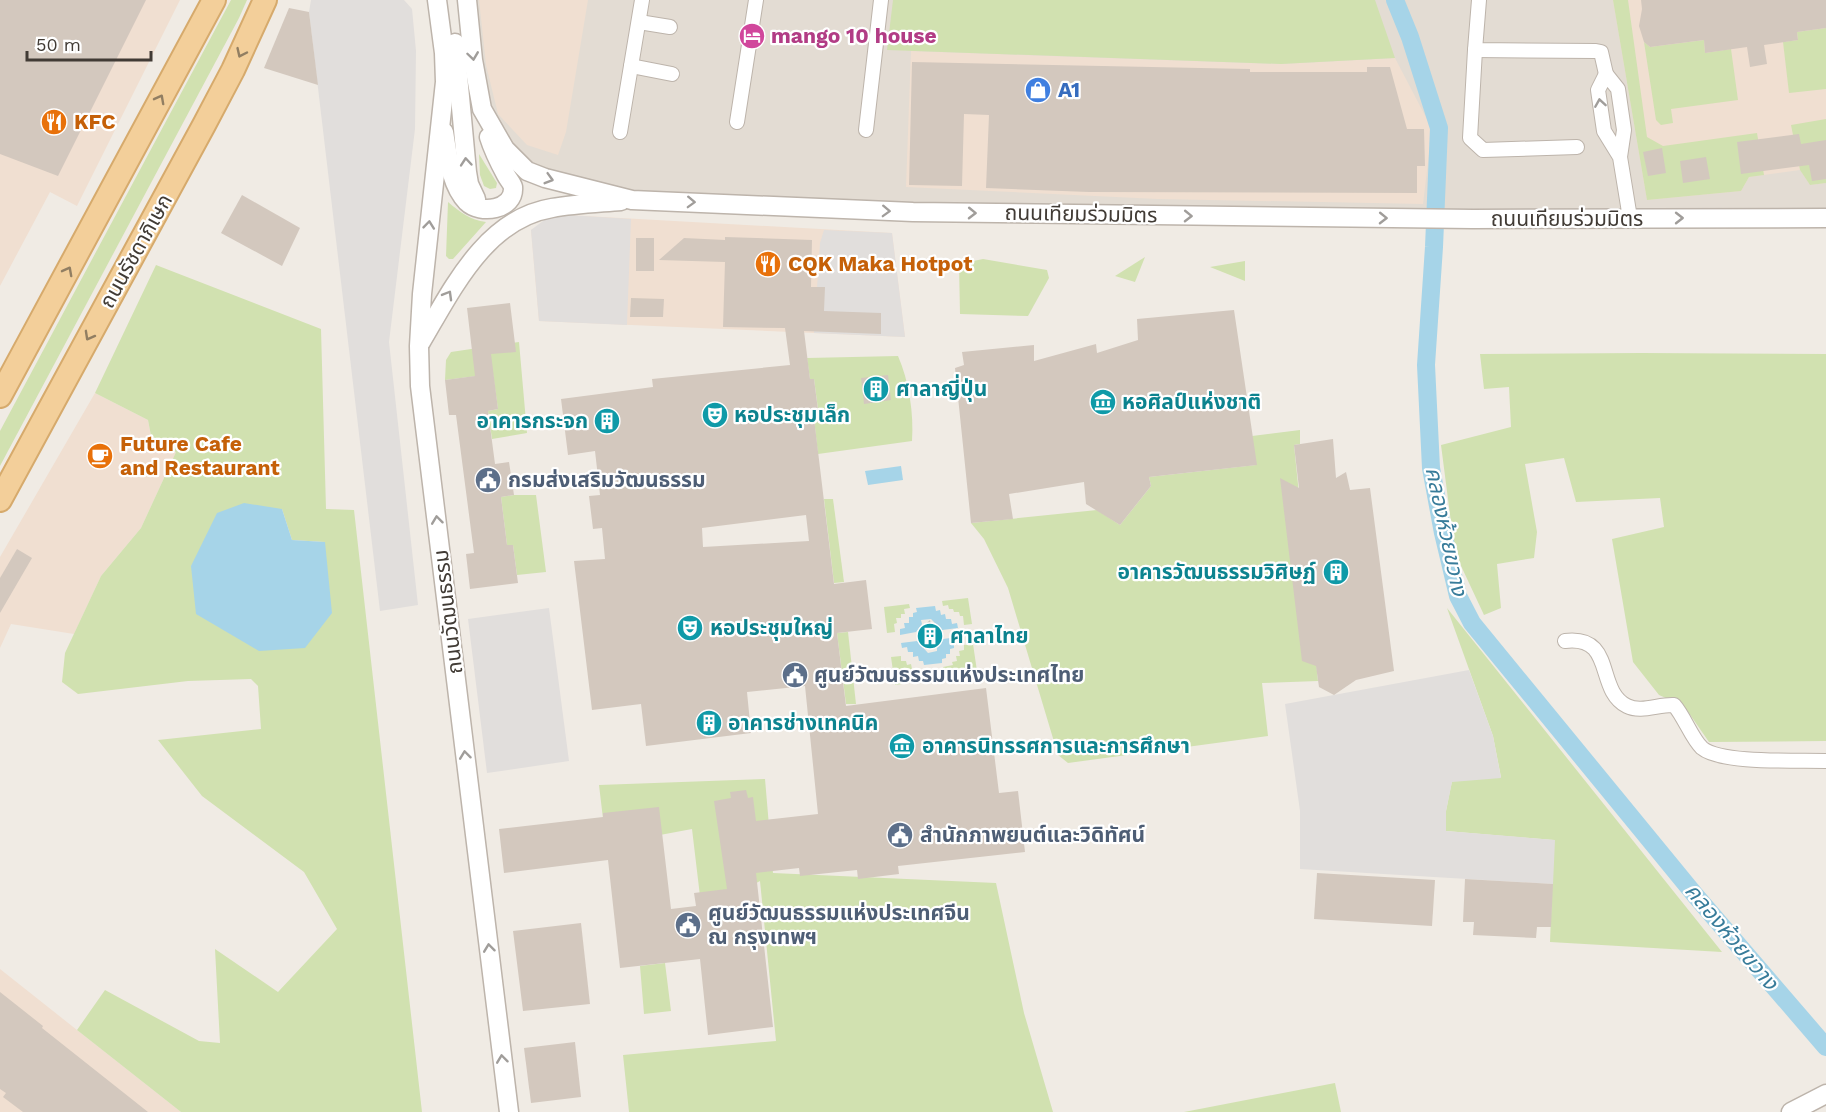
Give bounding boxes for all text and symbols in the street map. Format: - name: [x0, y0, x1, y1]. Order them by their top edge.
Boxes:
- hotel icon: mango 10 house: [737, 21, 767, 51]
- place label: mango 10 house: [771, 23, 937, 48]
- scale bar: [27, 24, 152, 62]
- text: 50 m: [36, 34, 81, 55]
- one-way arrow: [236, 47, 248, 58]
- one-way arrow: [466, 51, 479, 61]
- shop icon: A1: [1023, 75, 1053, 105]
- place label: A1: [1058, 77, 1080, 102]
- one-way arrow: [153, 95, 164, 105]
- one-way arrow: [1594, 99, 1607, 109]
- restaurant icon: KFC: [39, 107, 69, 137]
- place label: KFC: [74, 109, 116, 134]
- one-way arrow: [460, 158, 473, 167]
- one-way arrow: [544, 171, 554, 184]
- street label: ถนนรัชดาภิเษก: [94, 189, 177, 312]
- one-way arrow: [686, 196, 695, 209]
- street label: ถนนเทียมร่วมมิตร: [1004, 200, 1158, 227]
- one-way arrow: [881, 204, 890, 217]
- street label: ถนนเทียมร่วมมิตร: [1491, 206, 1643, 231]
- one-way arrow: [967, 207, 976, 219]
- one-way arrow: [1183, 209, 1192, 222]
- one-way arrow: [1378, 212, 1387, 224]
- one-way arrow: [1675, 212, 1684, 224]
- one-way arrow: [422, 220, 435, 230]
- restaurant icon: CQK Maka Hotpot: [753, 249, 783, 279]
- place label: CQK Maka Hotpot: [788, 251, 972, 276]
- one-way arrow: [61, 266, 72, 277]
- one-way arrow: [441, 291, 452, 301]
- one-way arrow: [85, 330, 96, 340]
- building icon: ศาลาญี่ปุ่น: [861, 374, 891, 404]
- place label: ศาลาญี่ปุ่น: [896, 374, 987, 402]
- museum icon: หอศิลป์แห่งชาติ: [1088, 387, 1118, 417]
- place label: หอศิลป์แห่งชาติ: [1122, 389, 1261, 414]
- theatre icon: หอประชุมเล็ก: [700, 400, 730, 430]
- place label: หอประชุมเล็ก: [734, 402, 850, 428]
- building icon: อาคารกระจก: [592, 406, 622, 436]
- place label: อาคารกระจก: [476, 408, 588, 433]
- place label: Future Cafe and Restaurant: [120, 431, 280, 480]
- cafe icon: Future Cafe and Restaurant: [85, 441, 115, 471]
- water label: คลองห้วยขวาง: [1421, 464, 1473, 599]
- public building icon: กรมส่งเสริมวัฒนธรรม: [473, 465, 503, 495]
- place label: กรมส่งเสริมวัฒนธรรม: [508, 467, 706, 492]
- one-way arrow: [432, 515, 444, 524]
- street label: ถนนวัฒนธรรม: [427, 548, 468, 676]
- building icon: อาคารวัฒนธรรมวิศิษฏ์: [1321, 557, 1351, 587]
- place label: อาคารวัฒนธรรมวิศิษฏ์: [1117, 559, 1316, 584]
- theatre icon: หอประชุมใหญ่: [675, 613, 705, 643]
- place label: หอประชุมใหญ่: [710, 615, 833, 641]
- building icon: ศาลาไทย: [915, 621, 945, 651]
- place label: ศาลาไทย: [950, 623, 1029, 648]
- public building icon: ศูนย์วัฒนธรรมแห่งประเทศไทย: [780, 660, 810, 690]
- place label: ศูนย์วัฒนธรรมแห่งประเทศไทย: [814, 662, 1084, 688]
- building icon: อาคารช่างเทคนิค: [694, 708, 724, 738]
- place label: อาคารช่างเทคนิค: [728, 710, 878, 735]
- museum icon: อาคารนิทรรศการและการศึกษา: [887, 731, 917, 761]
- place label: อาคารนิทรรศการและการศึกษา: [922, 733, 1190, 758]
- one-way arrow: [459, 750, 472, 759]
- public building icon: สำนักภาพยนต์และวิดิทัศน์: [885, 820, 915, 850]
- place label: สำนักภาพยนต์และวิดิทัศน์: [920, 822, 1145, 847]
- water label: คลองห้วยขวาง: [1680, 878, 1784, 995]
- place label: ศูนย์วัฒนธรรมแห่งประเทศจีน ณ กรุงเทพฯ: [708, 900, 970, 950]
- public building icon: ศูนย์วัฒนธรรมแห่งประเทศจีน ณ กรุงเทพฯ: [673, 910, 703, 940]
- one-way arrow: [483, 944, 495, 953]
- one-way arrow: [496, 1055, 509, 1064]

